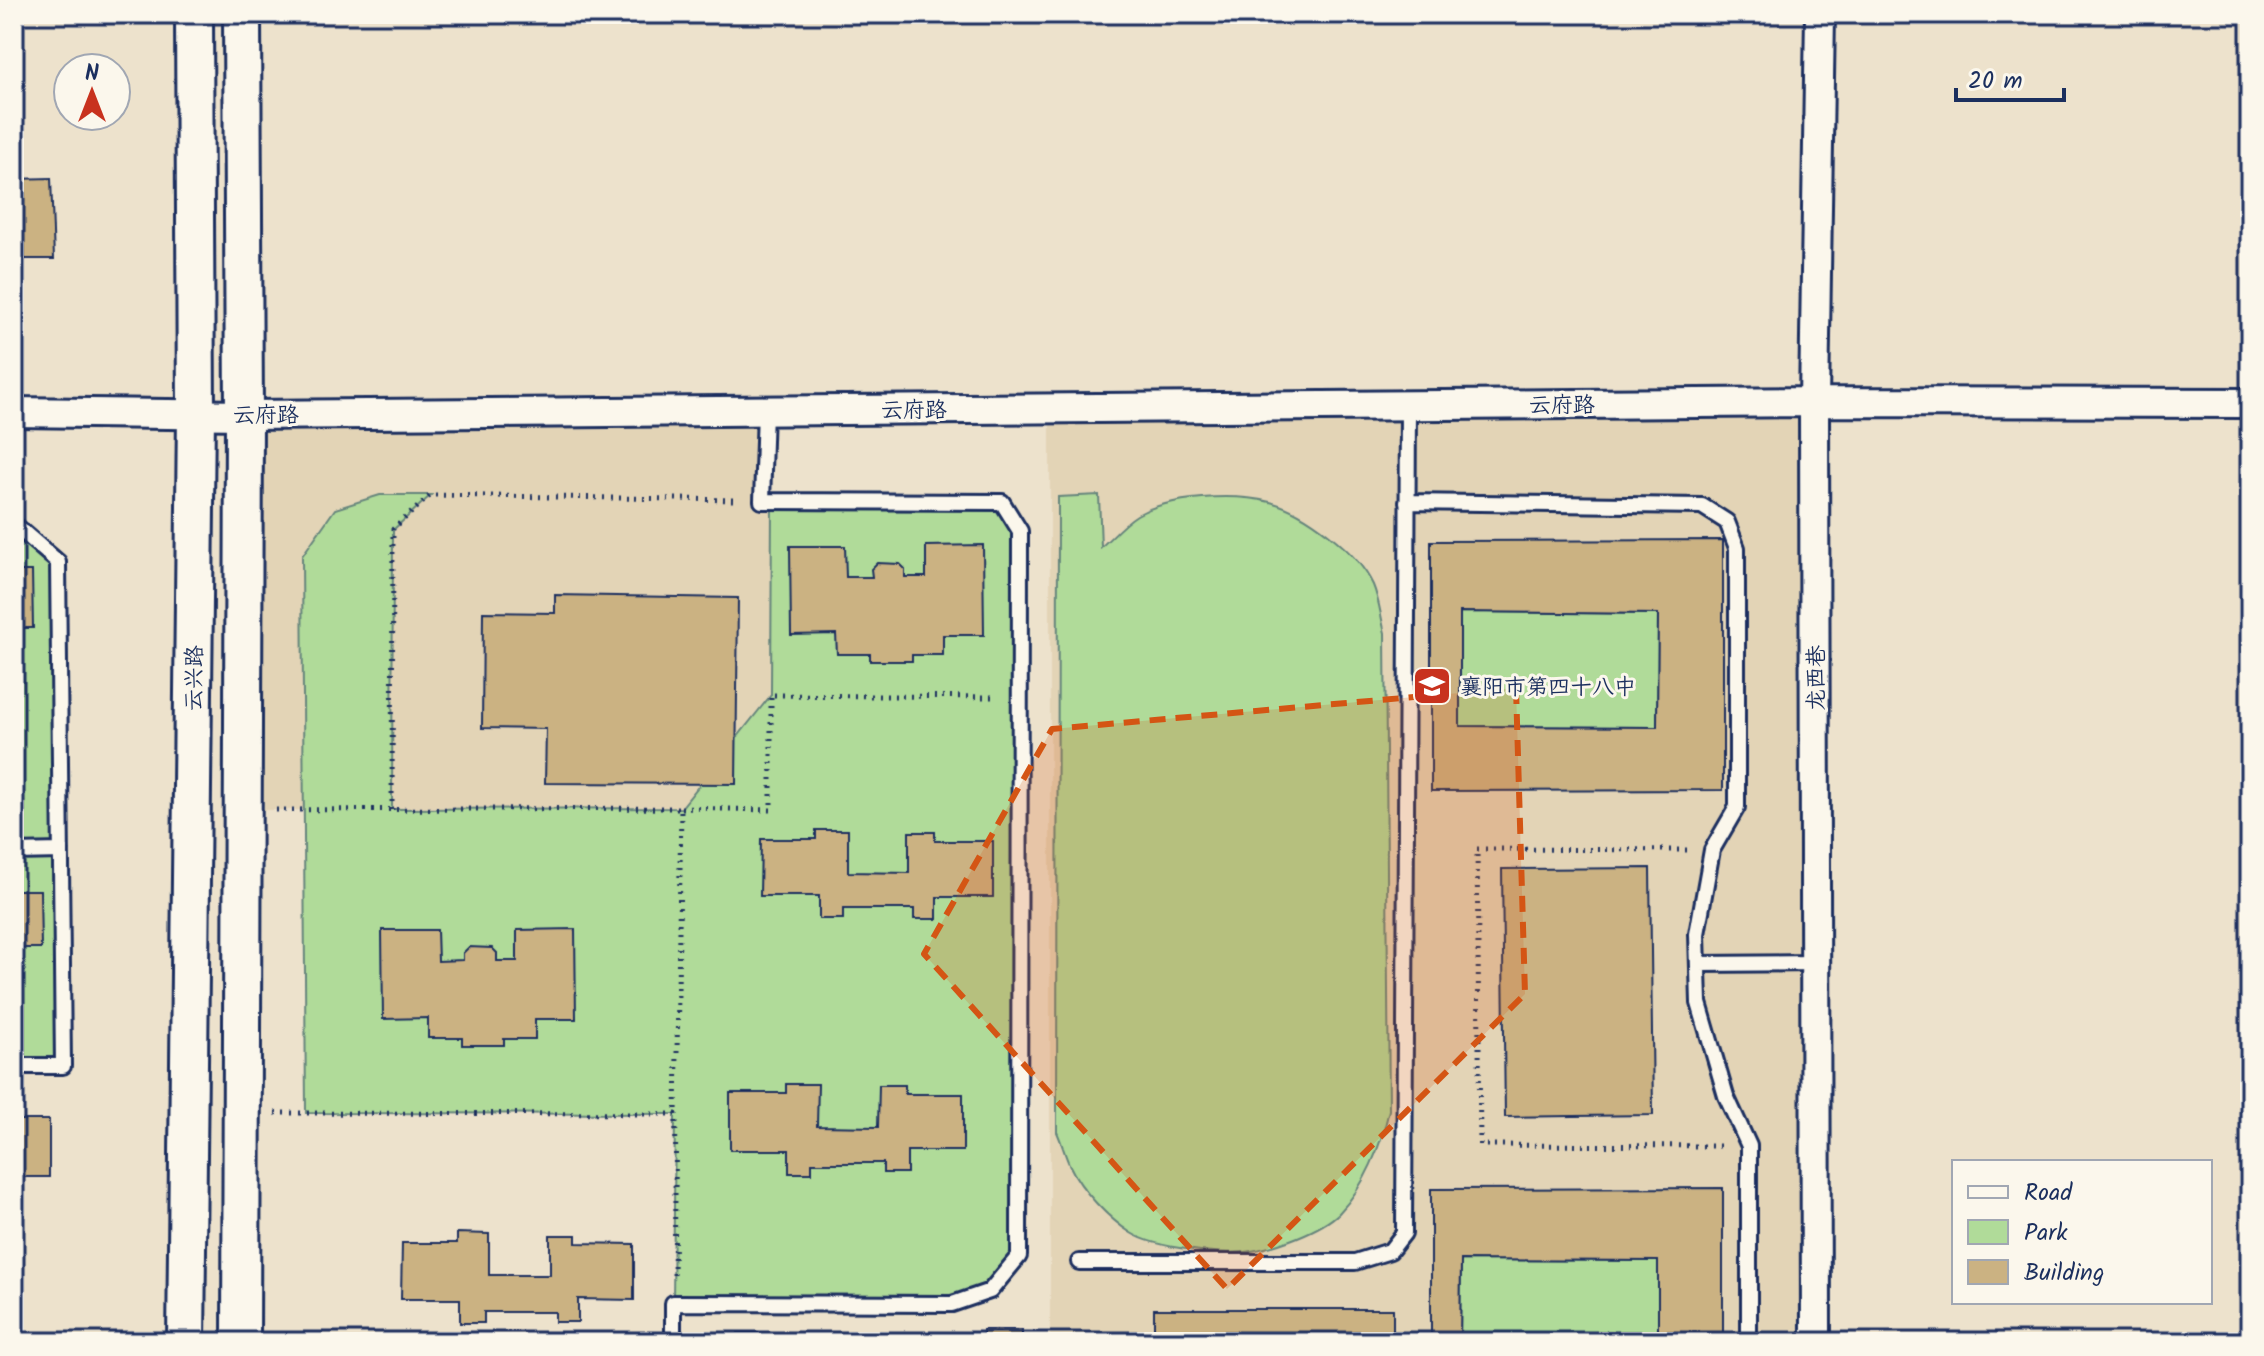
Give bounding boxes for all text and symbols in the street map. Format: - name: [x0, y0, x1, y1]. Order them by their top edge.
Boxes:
- north arrow: [52, 52, 132, 132]
- scale bar: [1956, 52, 2064, 102]
- text: N: [85, 57, 99, 92]
- text: 20 m: [1968, 62, 2023, 101]
- street label: 云府路: [1529, 389, 1595, 424]
- street label: 云府路: [881, 394, 947, 429]
- street label: 云府路: [233, 399, 299, 434]
- street label: 云兴路: [177, 645, 214, 711]
- street label: 龙西巷: [1800, 645, 1835, 711]
- school or university icon: 襄阳市第四十八中: [1411, 665, 1453, 707]
- place label: 襄阳市第四十八中: [1460, 671, 1636, 706]
- legend: [1952, 1160, 2212, 1304]
- text: Road: [2024, 1174, 2073, 1213]
- text: Park: [2024, 1214, 2068, 1253]
- text: Building: [2024, 1254, 2104, 1293]

